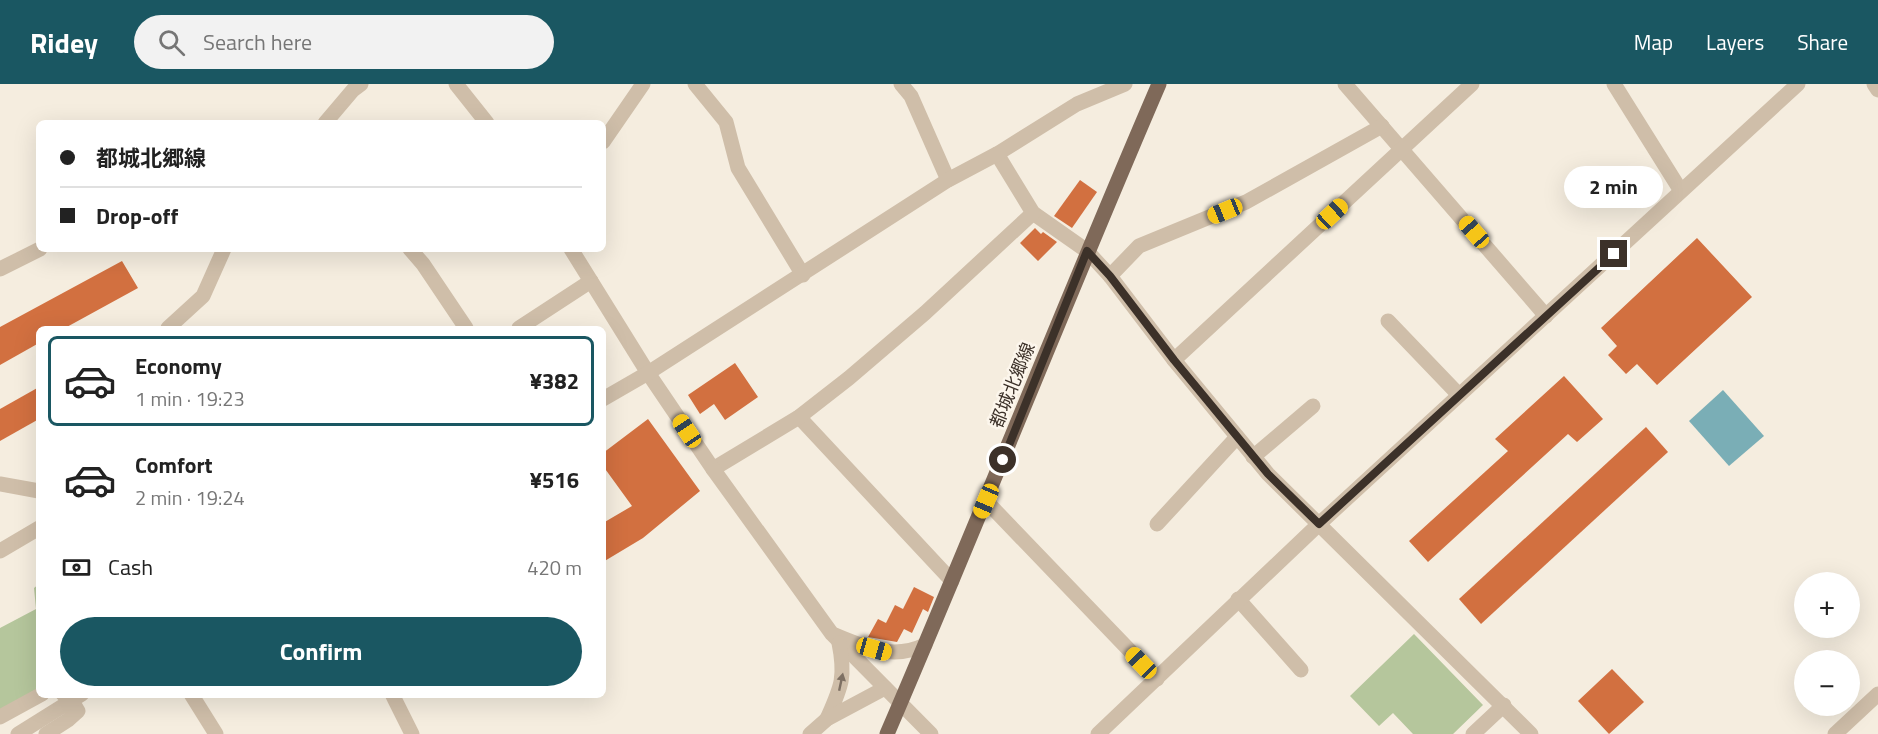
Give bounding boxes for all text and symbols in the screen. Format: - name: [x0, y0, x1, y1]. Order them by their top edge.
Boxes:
- search box: [134, 15, 554, 69]
- text: Ridey: [30, 21, 98, 64]
- text: Search here: [203, 25, 312, 59]
- icon: search: [155, 26, 188, 59]
- text: Map: [1634, 26, 1673, 58]
- text: Layers: [1706, 26, 1764, 58]
- text: Share: [1797, 26, 1848, 58]
- text: 都城北郷線: [96, 141, 206, 175]
- callout: 2 min: [1564, 167, 1664, 209]
- text: 2 min: [1589, 171, 1638, 202]
- car: [1313, 195, 1351, 233]
- car: [1205, 196, 1245, 226]
- text: Drop-off: [96, 199, 178, 233]
- car: [1455, 213, 1493, 251]
- route end: [1600, 240, 1627, 267]
- street label: 都城北郷線: [983, 338, 1041, 432]
- text: Economy: [135, 349, 222, 383]
- icon: car: [63, 354, 117, 408]
- text: ¥382: [530, 364, 579, 398]
- text: 1 min · 19:23: [135, 383, 245, 414]
- car: [669, 411, 705, 451]
- route start: [989, 446, 1016, 473]
- text: Comfort: [135, 448, 213, 482]
- icon: car: [63, 453, 117, 507]
- text: ¥516: [530, 463, 579, 497]
- car: [971, 481, 1001, 521]
- text: 2 min · 19:24: [135, 482, 245, 513]
- text: Cash: [108, 550, 153, 584]
- icon: cash: [60, 551, 93, 584]
- text: 420 m: [527, 552, 582, 583]
- map controls: [1794, 572, 1860, 716]
- button: +: [1794, 572, 1860, 638]
- button: Confirm: [60, 617, 582, 686]
- car: [854, 635, 894, 663]
- car: [1122, 644, 1160, 682]
- button: −: [1794, 650, 1860, 716]
- one-way arrow: [837, 672, 846, 691]

